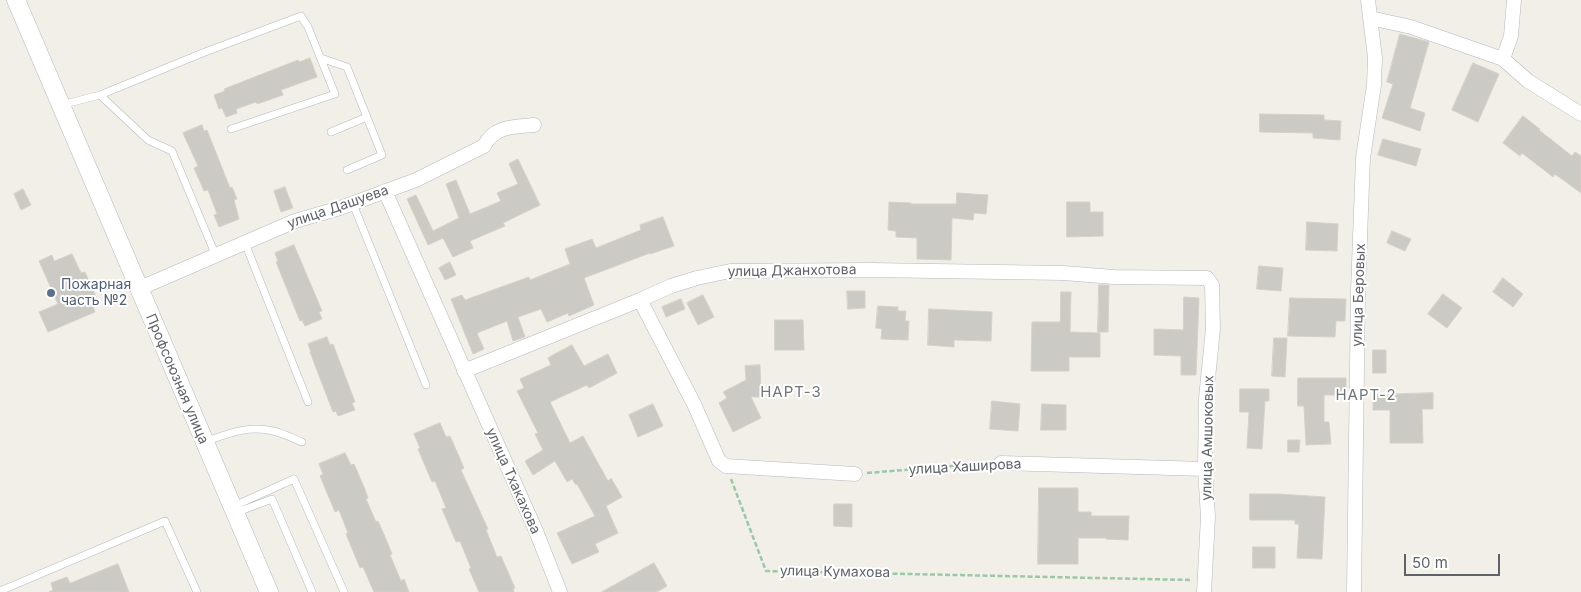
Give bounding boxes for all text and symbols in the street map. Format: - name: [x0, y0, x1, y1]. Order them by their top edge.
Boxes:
- street label: улица Дашуева: [285, 182, 391, 232]
- street label: улица Беровых: [1349, 243, 1369, 347]
- street label: улица Джанхотова: [727, 261, 857, 281]
- place label: Пожарная часть №2: [61, 277, 131, 310]
- marker: Пожарная часть №2: [45, 287, 57, 299]
- street label: Профсоюзная улица: [142, 311, 212, 447]
- street label: улица Амшоковых: [1199, 375, 1217, 501]
- district label: НАРТ-3: [759, 383, 823, 401]
- district label: НАРТ-2: [1335, 386, 1397, 404]
- street label: улица Тхакахова: [482, 425, 544, 537]
- street label: улица Хаширова: [908, 456, 1022, 478]
- scale bar: [1406, 544, 1502, 576]
- text: 50 m: [1412, 553, 1448, 572]
- street label: улица Кумахова: [780, 563, 890, 581]

